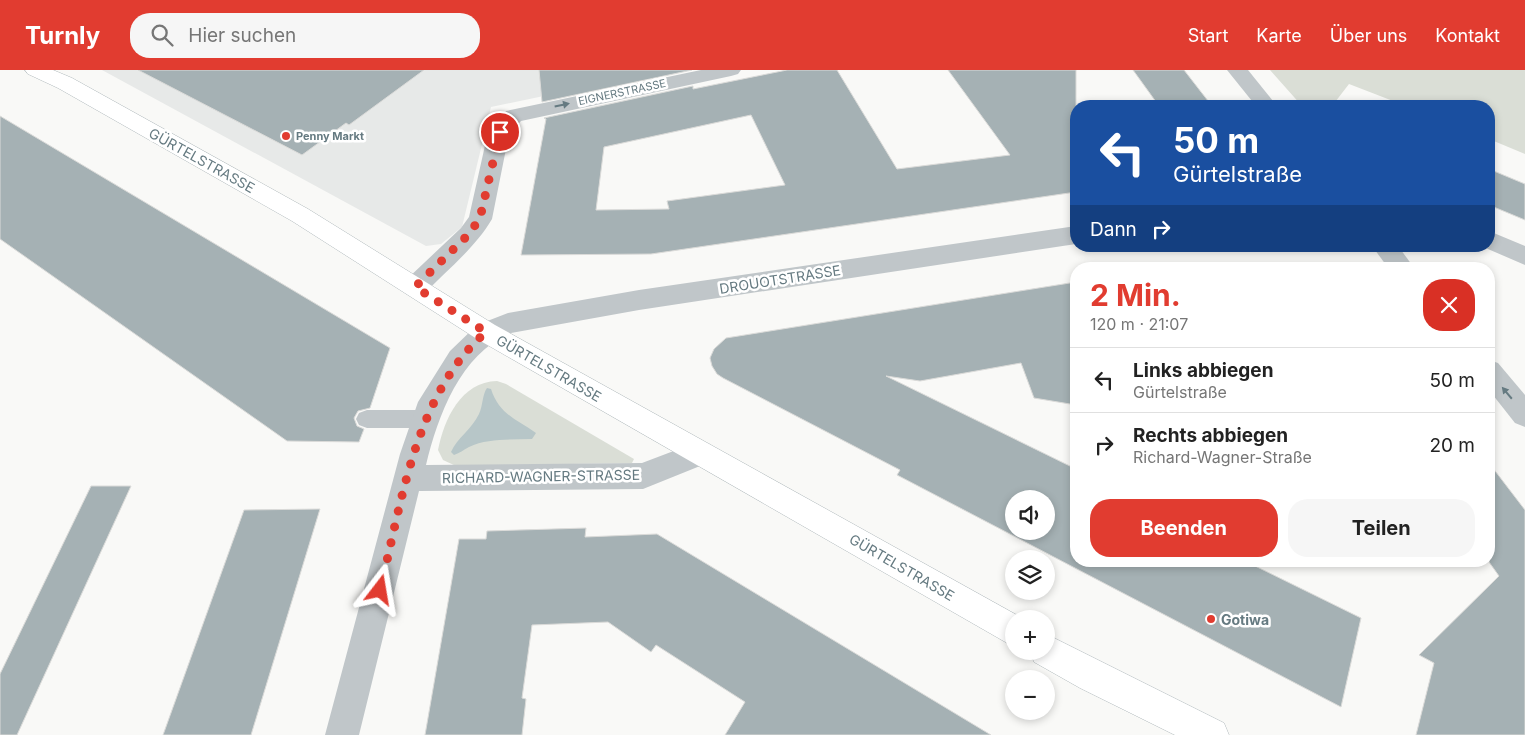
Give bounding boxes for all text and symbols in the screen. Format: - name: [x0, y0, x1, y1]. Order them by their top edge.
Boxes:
- search box: [130, 13, 480, 58]
- text: Turnly: [25, 21, 100, 50]
- icon: search: [148, 21, 176, 49]
- text: Hier suchen: [188, 24, 296, 47]
- text: Start: [1188, 25, 1228, 46]
- text: Karte: [1256, 25, 1302, 46]
- text: Über uns: [1330, 25, 1407, 46]
- text: Kontakt: [1435, 25, 1500, 46]
- street label: EIGNERSTRASSE: [577, 76, 667, 108]
- one-way arrow: [554, 101, 569, 109]
- pin: [479, 111, 521, 153]
- icon: arrive: [486, 118, 514, 146]
- text: 50 m: [1173, 119, 1259, 161]
- icon: left: [1090, 120, 1155, 185]
- street label: GÜRTELSTRASSE: [146, 124, 258, 196]
- place label: Penny Markt: [296, 129, 364, 143]
- marker: Penny Markt: [280, 130, 292, 142]
- text: Gürtelstraße: [1173, 161, 1302, 187]
- icon: right: [1147, 215, 1175, 243]
- text: Dann: [1090, 218, 1137, 241]
- street label: DROUOTSTRASSE: [718, 261, 842, 297]
- text: 2 Min.: [1090, 277, 1181, 313]
- button: close: [1423, 279, 1475, 331]
- text: 120 m · 21:07: [1090, 314, 1188, 334]
- street label: GÜRTELSTRASSE: [494, 331, 604, 405]
- text: Links abbiegen: [1133, 359, 1274, 382]
- icon: left: [1090, 366, 1118, 394]
- text: 50 m: [1429, 369, 1475, 392]
- text: Gürtelstraße: [1133, 382, 1227, 402]
- one-way arrow: [1501, 387, 1512, 400]
- text: Rechts abbiegen: [1133, 424, 1288, 447]
- icon: right: [1090, 431, 1118, 459]
- text: 20 m: [1429, 434, 1475, 457]
- text: Richard-Wagner-Straße: [1133, 447, 1312, 467]
- street label: RICHARD-WAGNER-STRASSE: [442, 466, 640, 486]
- map controls: [1005, 490, 1055, 720]
- button: sound: [1005, 490, 1055, 540]
- button: Beenden: [1090, 499, 1278, 557]
- button: Teilen: [1288, 499, 1475, 557]
- street label: GÜRTELSTRASSE: [847, 530, 957, 604]
- button: layers: [1005, 550, 1055, 600]
- position arrow: [353, 563, 405, 615]
- button: +: [1005, 610, 1055, 660]
- place label: Gotiwa: [1221, 611, 1269, 628]
- marker: Gotiwa: [1205, 613, 1217, 625]
- button: −: [1005, 670, 1055, 720]

